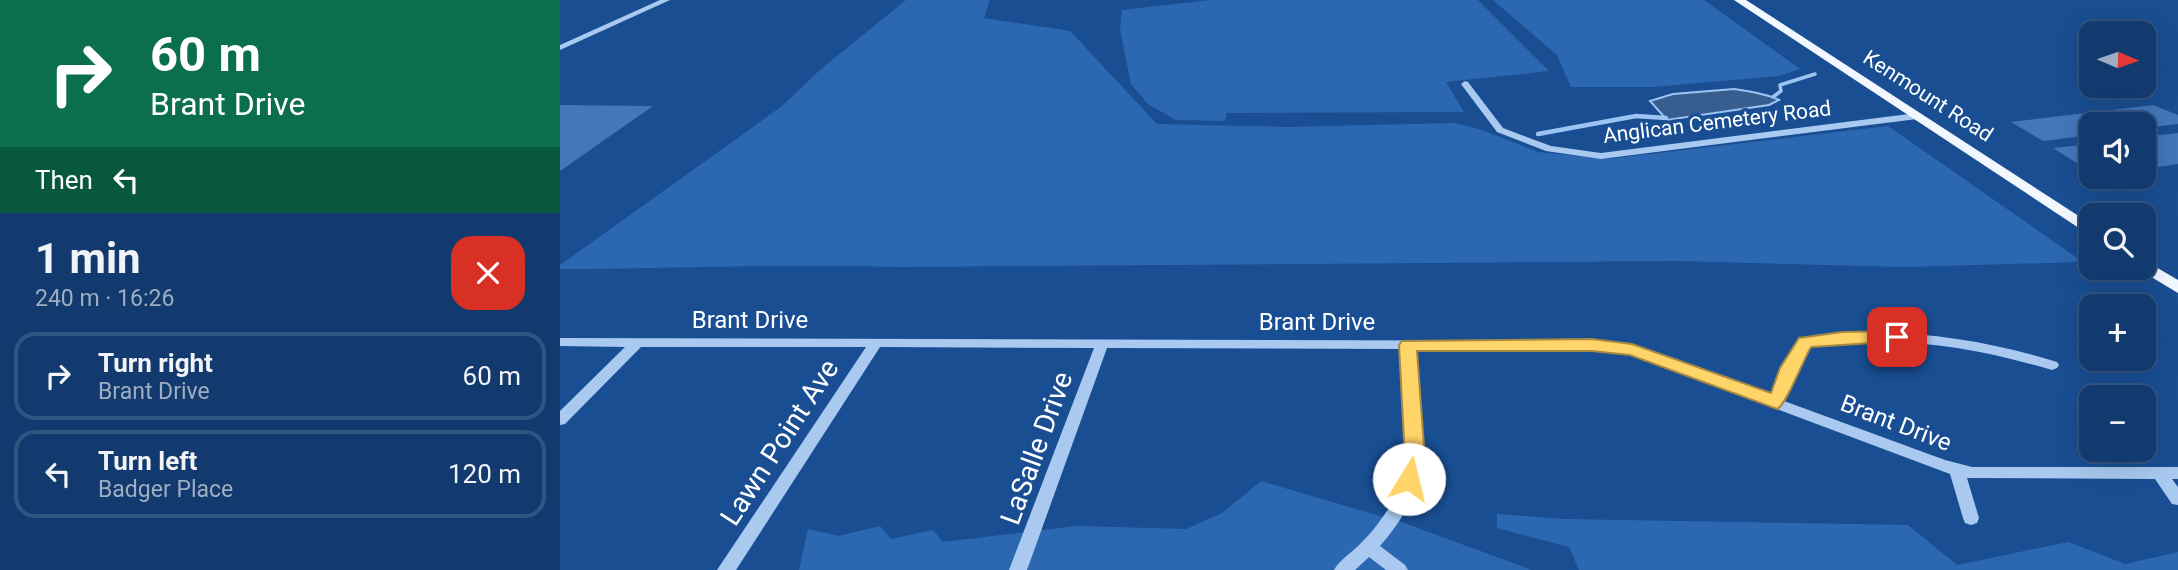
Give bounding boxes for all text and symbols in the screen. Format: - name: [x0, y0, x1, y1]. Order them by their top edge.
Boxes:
- north arrow: [2079, 21, 2156, 98]
- map controls: [2079, 21, 2156, 462]
- text: 60 m: [150, 26, 261, 83]
- icon: right: [35, 28, 126, 119]
- street label: Kenmount Road: [1859, 45, 1997, 147]
- text: Brant Drive: [150, 85, 306, 123]
- street label: Anglican Cemetery Road: [1602, 96, 1832, 148]
- button: sound: [2079, 112, 2156, 189]
- icon: left: [107, 161, 145, 199]
- text: Then: [35, 165, 93, 195]
- button: search: [2079, 203, 2156, 280]
- text: 1 min: [35, 234, 141, 283]
- button: close: [451, 236, 525, 310]
- text: 240 m · 16:26: [35, 285, 174, 312]
- button: +: [2079, 294, 2156, 371]
- street label: Brant Drive: [692, 306, 808, 334]
- pin: [1867, 307, 1927, 367]
- street label: Brant Drive: [1259, 308, 1375, 336]
- icon: arrive: [1878, 318, 1916, 356]
- text: Turn right: [98, 348, 213, 378]
- street label: Lawn Point Ave: [713, 353, 845, 532]
- icon: right: [39, 357, 77, 395]
- text: 60 m: [463, 361, 521, 391]
- street label: LaSalle Drive: [994, 367, 1079, 529]
- text: Brant Drive: [98, 378, 210, 405]
- button: −: [2079, 385, 2156, 462]
- street label: Brant Drive: [1837, 389, 1955, 457]
- position arrow: [1372, 442, 1446, 516]
- text: Turn left: [98, 446, 197, 476]
- icon: left: [39, 455, 77, 493]
- text: 120 m: [448, 459, 521, 489]
- text: Badger Place: [98, 476, 233, 503]

